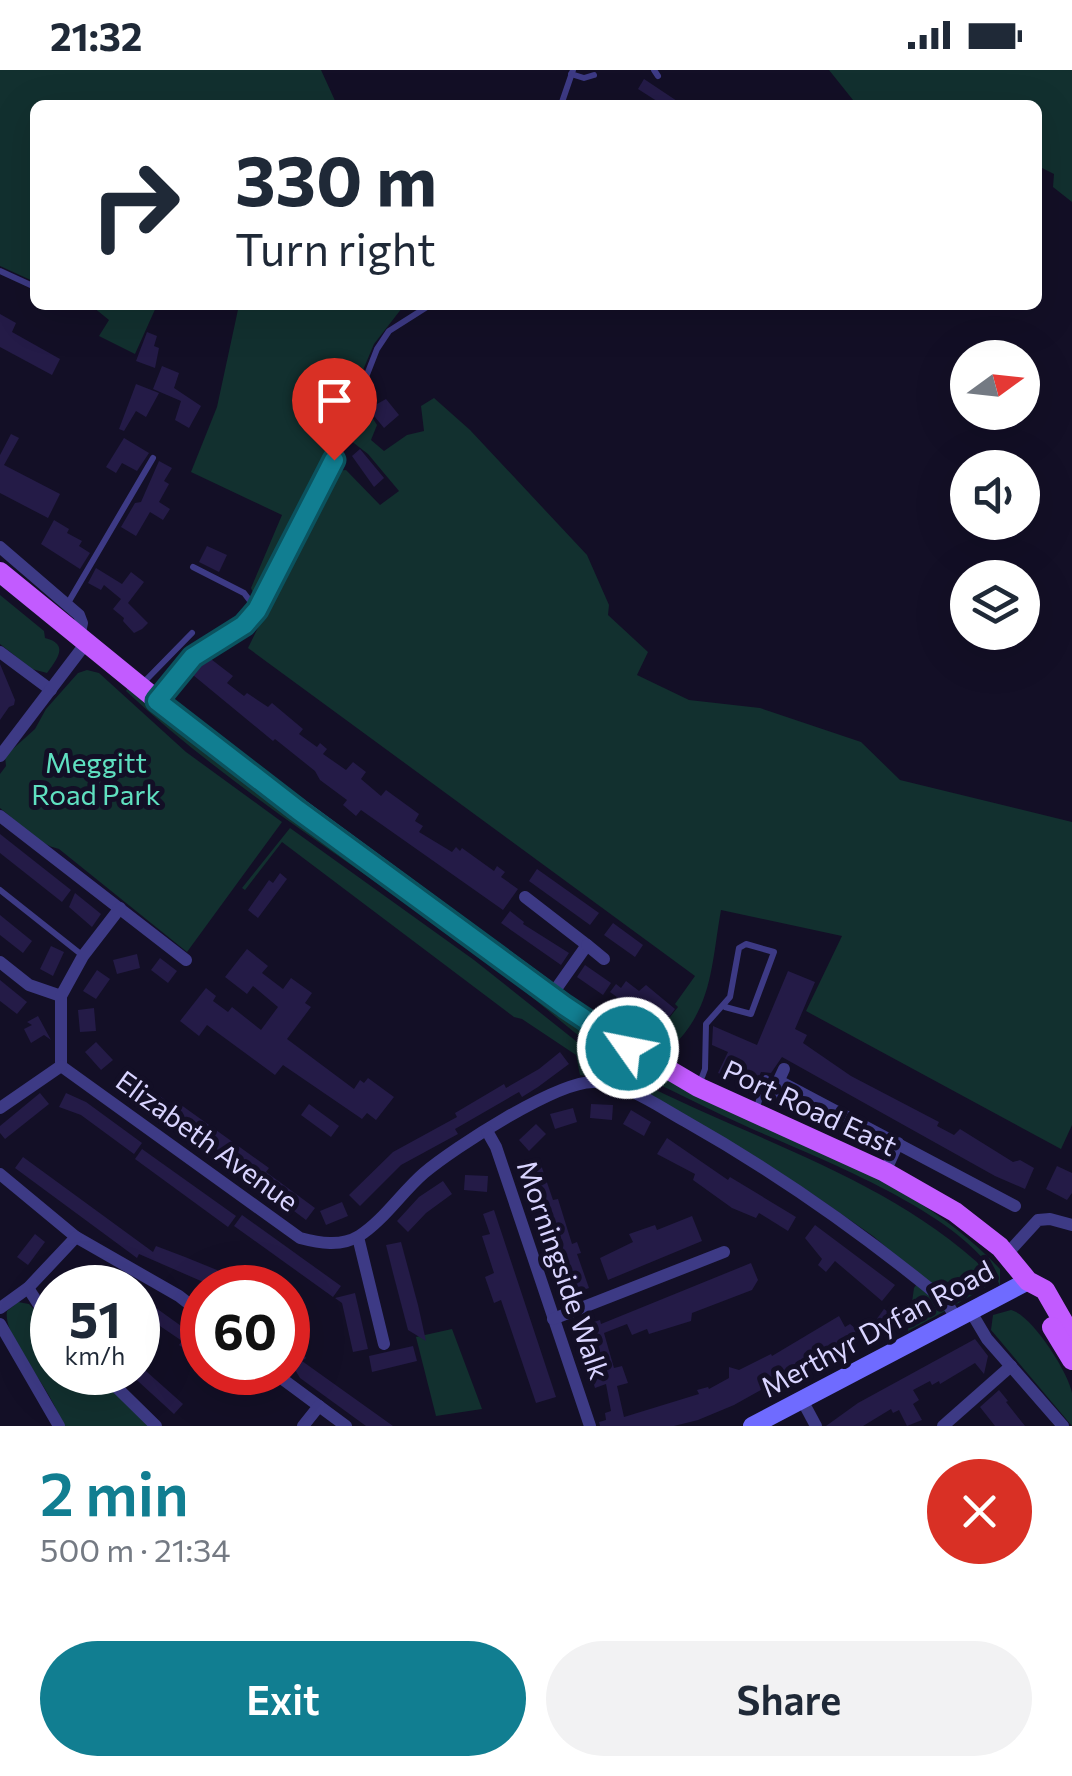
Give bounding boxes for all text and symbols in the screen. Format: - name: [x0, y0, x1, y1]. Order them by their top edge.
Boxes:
- text: 21:32: [50, 12, 142, 59]
- text: 330 m: [235, 135, 437, 220]
- icon: right: [70, 140, 200, 270]
- text: Turn right: [235, 220, 436, 275]
- north arrow: [950, 340, 1040, 430]
- map controls: [950, 340, 1040, 650]
- pin: [292, 358, 377, 461]
- icon: arrive: [307, 373, 362, 428]
- button: sound: [950, 450, 1040, 540]
- button: layers: [950, 560, 1040, 650]
- park label: Meggitt Road Park: [31, 745, 161, 811]
- position arrow: [576, 996, 680, 1100]
- street label: Port Road East: [718, 1052, 903, 1162]
- street label: Elizabeth Avenue: [110, 1063, 305, 1218]
- street label: Morningside Walk: [511, 1156, 617, 1384]
- street label: Merthyr Dyfan Road: [755, 1252, 999, 1404]
- speed limit sign: 60: [180, 1265, 310, 1395]
- text: 51: [69, 1287, 121, 1348]
- text: km/h: [65, 1340, 125, 1370]
- text: 2 min: [40, 1455, 189, 1528]
- button: close: [927, 1459, 1032, 1564]
- text: 500 m · 21:34: [40, 1529, 230, 1569]
- button: Exit: [40, 1641, 526, 1756]
- button: Share: [546, 1641, 1032, 1756]

